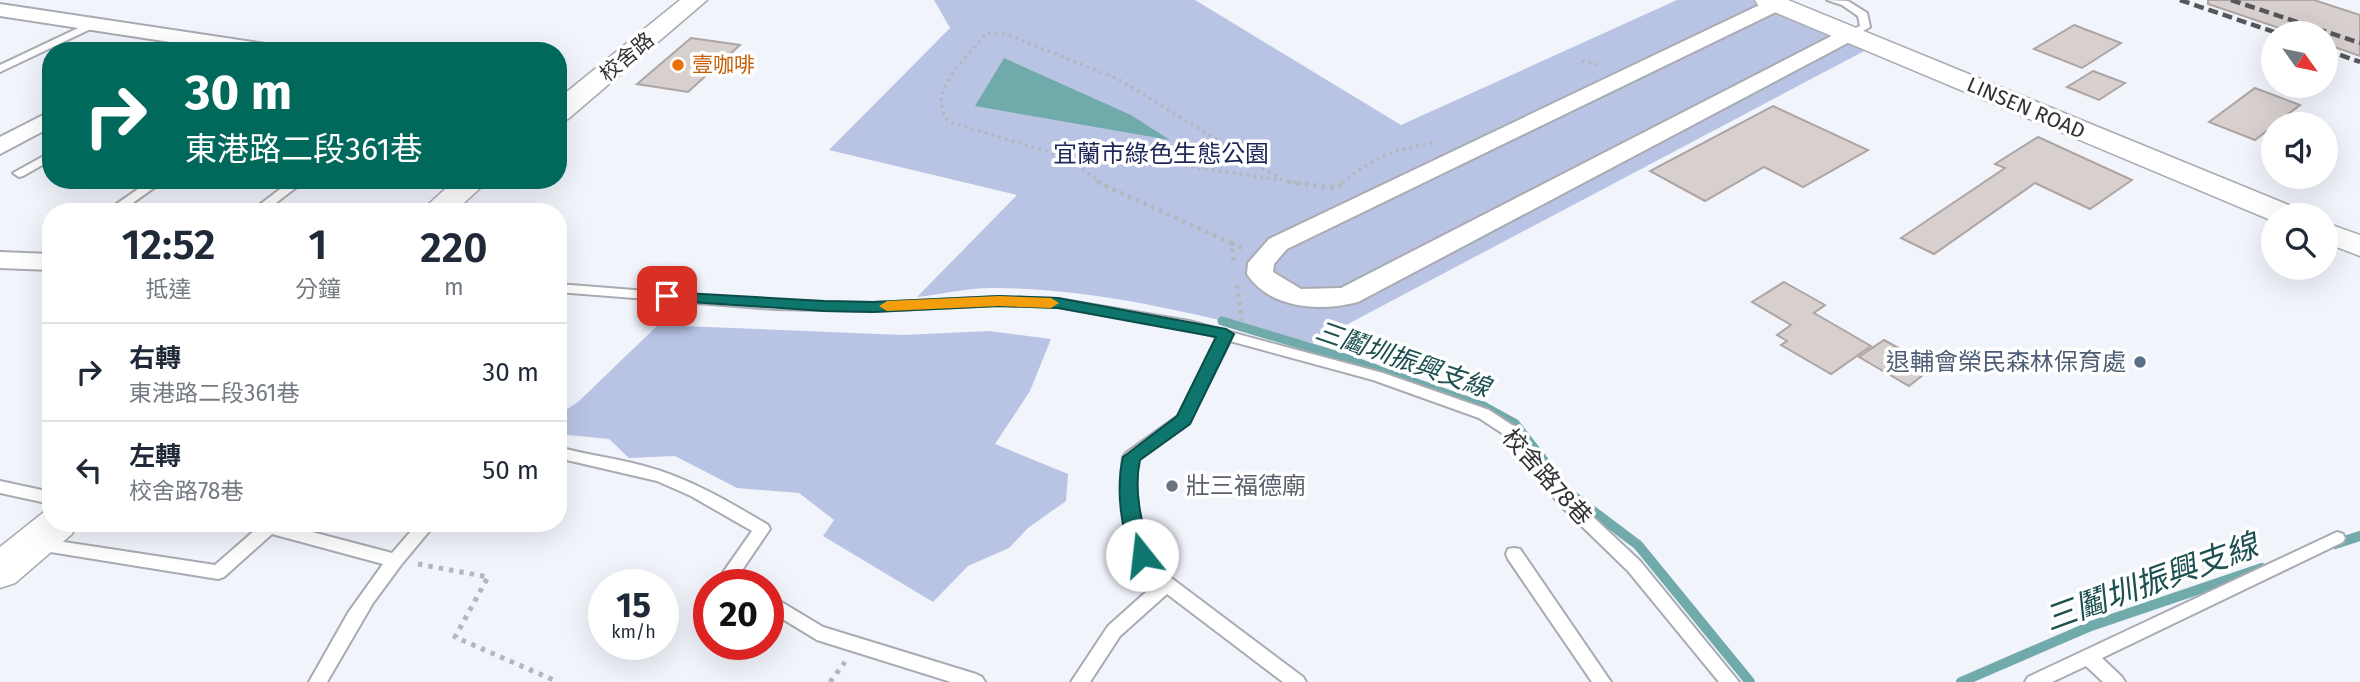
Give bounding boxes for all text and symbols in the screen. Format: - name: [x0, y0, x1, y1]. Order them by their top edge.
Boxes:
- north arrow: [2261, 21, 2338, 98]
- map controls: [2261, 21, 2338, 280]
- street label: 校舍路: [595, 27, 659, 87]
- place label: 壹咖啡: [692, 52, 755, 78]
- marker: 壹咖啡: [670, 57, 686, 73]
- text: 30 m: [185, 63, 292, 122]
- icon: right: [70, 70, 161, 161]
- street label: LINSEN ROAD: [1963, 71, 2089, 145]
- button: sound: [2261, 112, 2338, 189]
- text: 東港路二段361巷: [185, 130, 422, 168]
- park label: 宜蘭市綠色生態公園: [1053, 140, 1269, 168]
- button: search: [2261, 203, 2338, 280]
- text: 12:52: [121, 220, 216, 270]
- text: 1: [308, 220, 327, 270]
- text: 220: [420, 223, 488, 273]
- pin: [637, 266, 697, 326]
- text: m: [444, 273, 464, 301]
- text: 抵達: [145, 275, 191, 303]
- text: 分鐘: [295, 275, 341, 303]
- icon: arrive: [648, 277, 686, 315]
- water label: 三鬮圳振興支線: [1312, 315, 1497, 405]
- text: 右轉: [129, 343, 181, 374]
- place label: 退輔會榮民森林保育處: [1886, 348, 2126, 376]
- icon: right: [70, 353, 108, 391]
- marker: 退輔會榮民森林保育處: [2132, 354, 2148, 370]
- text: 30 m: [482, 357, 539, 388]
- text: 東港路二段361巷: [129, 379, 300, 407]
- street label: 校舍路78巷: [1497, 423, 1597, 531]
- text: 左轉: [129, 441, 181, 472]
- icon: left: [70, 451, 108, 489]
- text: 50 m: [482, 455, 539, 486]
- place label: 壯三福德廟: [1186, 472, 1306, 500]
- text: 校舍路78巷: [129, 477, 243, 505]
- marker: 壯三福德廟: [1164, 478, 1180, 494]
- position arrow: [1105, 518, 1179, 592]
- water label: 三鬮圳振興支線: [2039, 525, 2266, 638]
- speed limit sign: 20: [693, 569, 784, 660]
- text: 15: [616, 584, 651, 626]
- text: km/h: [611, 621, 656, 643]

